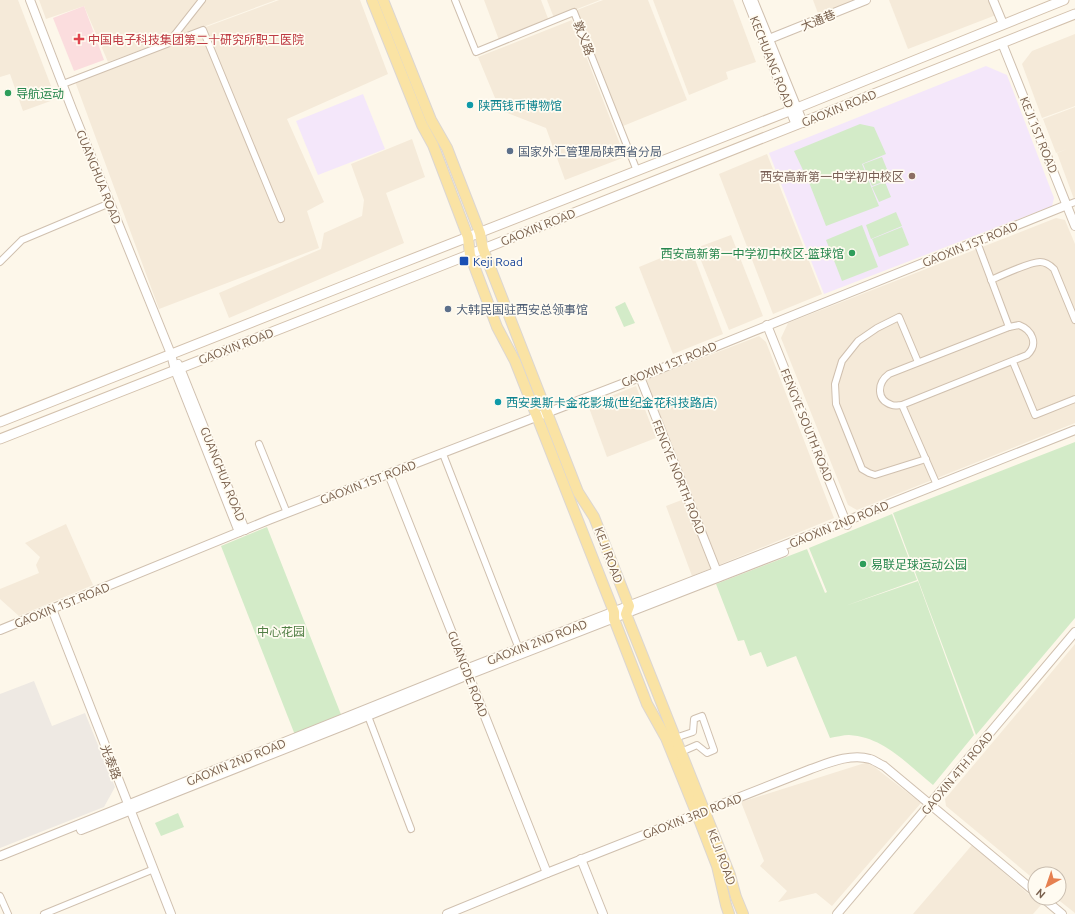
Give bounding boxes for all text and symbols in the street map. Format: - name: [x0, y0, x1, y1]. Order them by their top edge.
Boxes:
- street label: 大通巷: [799, 7, 837, 33]
- street label: KECHUANG ROAD: [748, 14, 796, 110]
- street label: 敦义路: [571, 19, 597, 57]
- marker: 中国电子科技集团第二十研究所职工医院: [73, 33, 85, 45]
- place label: 中国电子科技集团第二十研究所职工医院: [88, 33, 304, 46]
- place label: 导航运动: [16, 87, 64, 100]
- street label: GAOXIN ROAD: [800, 87, 878, 129]
- marker: 导航运动: [3, 88, 13, 98]
- street label: KEJI 1ST ROAD: [1018, 95, 1060, 175]
- place label: 陕西钱币博物馆: [478, 99, 562, 112]
- marker: 陕西钱币博物馆: [465, 100, 475, 110]
- street label: GUANGHUA ROAD: [74, 128, 124, 226]
- place label: 国家外汇管理局陕西省分局: [518, 145, 662, 158]
- marker: 国家外汇管理局陕西省分局: [505, 146, 515, 156]
- place label: 西安高新第一中学初中校区: [760, 170, 904, 183]
- marker: 西安高新第一中学初中校区: [907, 171, 917, 181]
- street label: GAOXIN ROAD: [499, 206, 577, 248]
- street label: GAOXIN 1ST ROAD: [920, 219, 1020, 269]
- place label: 西安高新第一中学初中校区-篮球馆: [661, 247, 844, 260]
- marker: 西安高新第一中学初中校区-篮球馆: [847, 248, 857, 258]
- marker: Keji Road: [458, 255, 470, 267]
- place label: Keji Road: [473, 255, 523, 268]
- place label: 大韩民国驻西安总领事馆: [456, 303, 588, 316]
- marker: 大韩民国驻西安总领事馆: [443, 304, 453, 314]
- street label: GAOXIN ROAD: [197, 326, 275, 366]
- street label: GAOXIN 1ST ROAD: [619, 339, 719, 389]
- street label: FENGYE SOUTH ROAD: [778, 367, 836, 483]
- place label: 西安奥斯卡金花影城(世纪金花科技路店): [506, 396, 718, 410]
- marker: 西安奥斯卡金花影城(世纪金花科技路店): [493, 397, 503, 407]
- street label: FENGYE NORTH ROAD: [650, 418, 708, 536]
- street label: GUANGHUA ROAD: [198, 425, 248, 523]
- street label: GAOXIN 1ST ROAD: [318, 458, 418, 506]
- street label: GAOXIN 2ND ROAD: [787, 498, 891, 550]
- street label: KEJI ROAD: [592, 525, 626, 585]
- place label: 易联足球运动公园: [871, 558, 967, 571]
- marker: 易联足球运动公园: [858, 559, 868, 569]
- street label: GAOXIN 1ST ROAD: [12, 580, 112, 630]
- street label: GAOXIN 2ND ROAD: [485, 617, 589, 667]
- park label: 中心花园: [257, 625, 305, 638]
- street label: GUANGDE ROAD: [446, 629, 490, 719]
- street label: GAOXIN 4TH ROAD: [919, 729, 995, 817]
- street label: GAOXIN 2ND ROAD: [184, 736, 288, 788]
- street label: 光泰路: [98, 743, 124, 781]
- street label: GAOXIN 3RD ROAD: [641, 791, 743, 841]
- street label: KEJI ROAD: [705, 827, 739, 887]
- north arrow: [1027, 866, 1067, 906]
- text: N: [1034, 886, 1048, 901]

